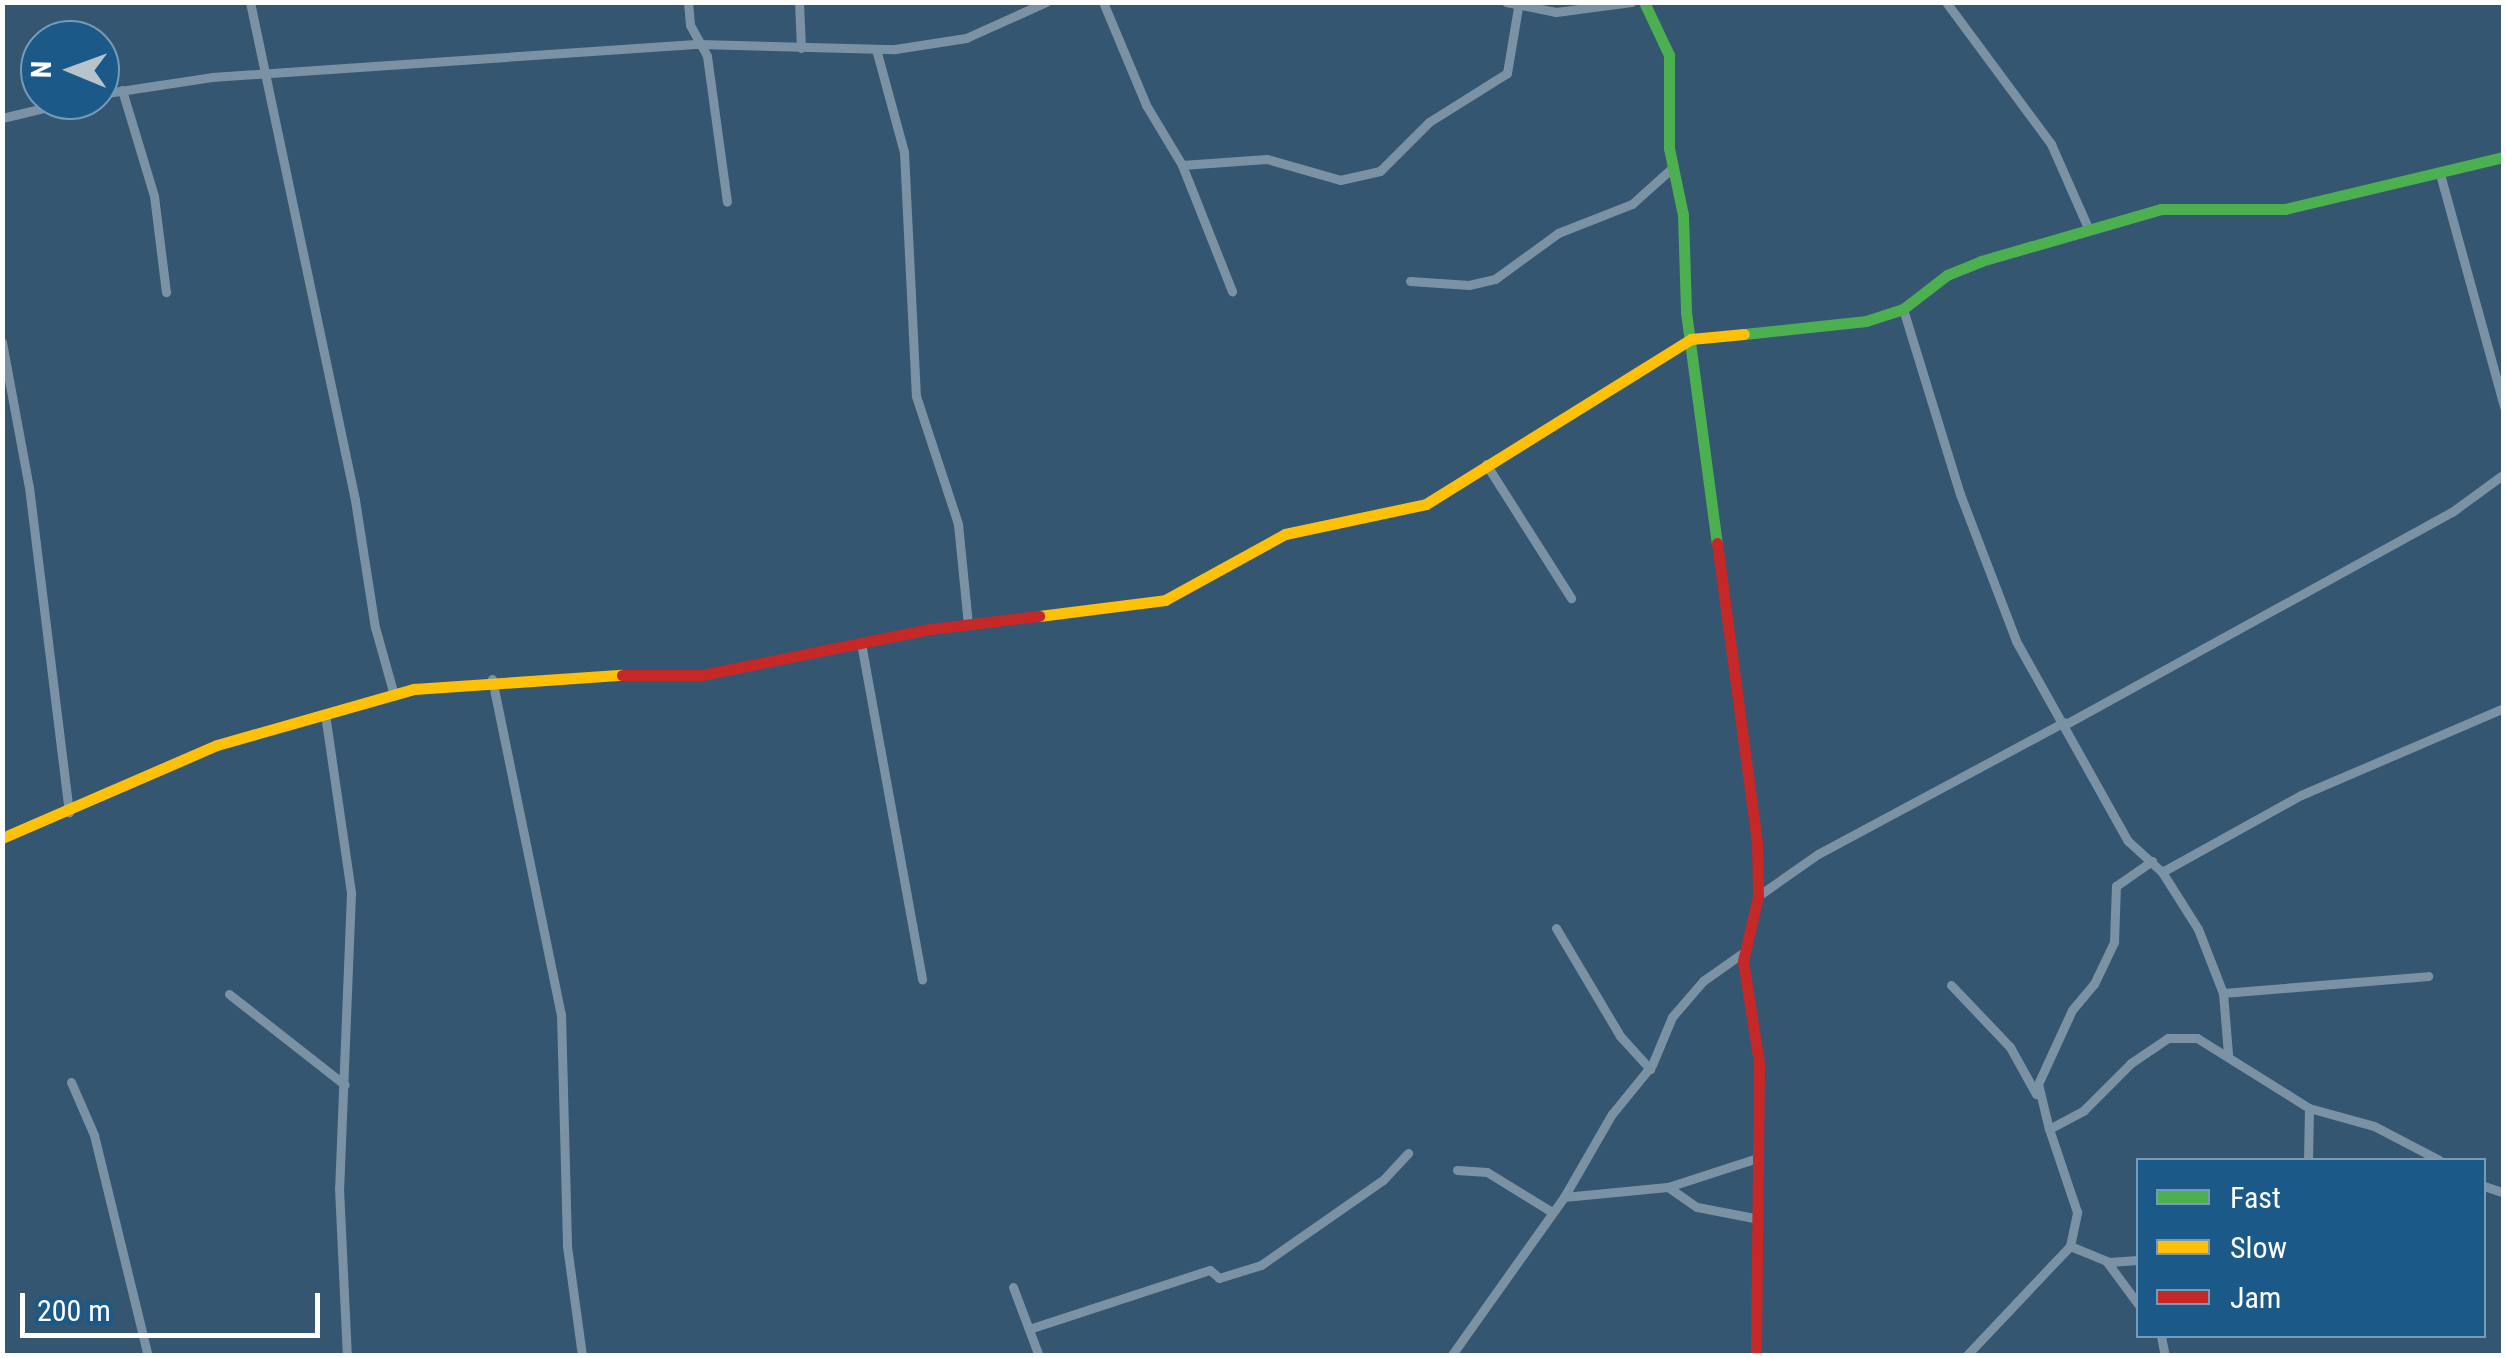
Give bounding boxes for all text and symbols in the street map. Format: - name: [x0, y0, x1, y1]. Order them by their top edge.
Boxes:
- north arrow: [20, 20, 120, 120]
- text: N: [25, 61, 58, 78]
- legend: [2136, 1158, 2486, 1338]
- text: Fast: [2230, 1180, 2281, 1215]
- text: Slow: [2230, 1230, 2287, 1265]
- scale bar: [25, 1273, 325, 1335]
- text: Jam: [2230, 1280, 2281, 1315]
- text: 200 m: [37, 1293, 111, 1328]

